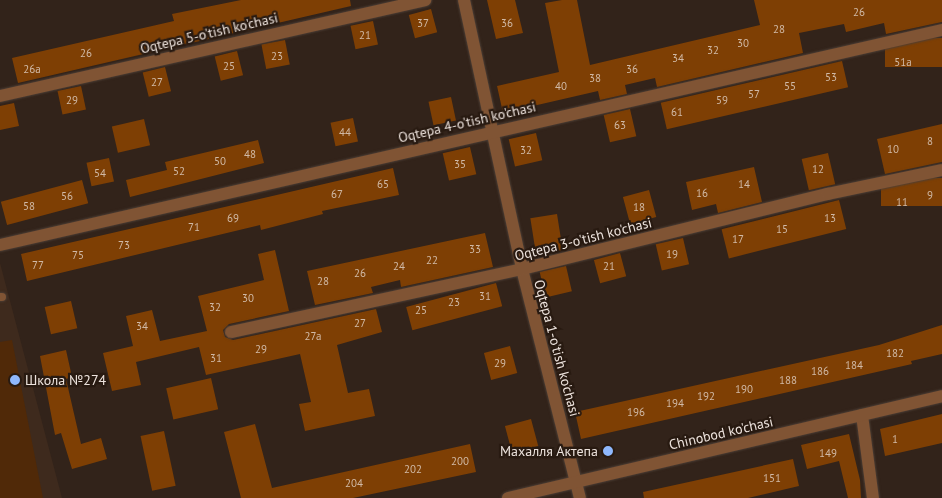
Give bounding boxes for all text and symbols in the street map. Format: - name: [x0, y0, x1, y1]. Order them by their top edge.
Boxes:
- house number: 26: [853, 5, 865, 19]
- street label: Oqtepa 5-o'tish ko'chasi: [139, 9, 279, 57]
- house number: 37: [417, 16, 429, 30]
- house number: 36: [501, 16, 513, 30]
- house number: 28: [773, 22, 785, 36]
- house number: 21: [359, 28, 371, 42]
- house number: 30: [737, 36, 749, 50]
- house number: 32: [707, 43, 719, 57]
- house number: 26: [80, 46, 92, 60]
- house number: 23: [271, 49, 283, 63]
- house number: 34: [672, 51, 684, 65]
- house number: 51a: [894, 55, 912, 69]
- house number: 25: [223, 59, 235, 73]
- house number: 26a: [23, 62, 41, 76]
- house number: 36: [626, 62, 638, 76]
- house number: 53: [825, 70, 837, 84]
- house number: 38: [589, 71, 601, 85]
- house number: 27: [151, 75, 163, 89]
- house number: 40: [555, 79, 567, 93]
- house number: 55: [784, 79, 796, 93]
- house number: 57: [748, 87, 760, 101]
- house number: 29: [66, 93, 78, 107]
- house number: 59: [716, 93, 728, 107]
- street label: Oqtepa 4-o'tish ko'chasi: [397, 98, 537, 146]
- house number: 61: [671, 105, 683, 119]
- house number: 63: [614, 118, 626, 132]
- house number: 44: [339, 125, 351, 139]
- house number: 8: [927, 134, 933, 148]
- house number: 10: [887, 142, 899, 156]
- house number: 32: [520, 143, 532, 157]
- house number: 48: [244, 147, 256, 161]
- house number: 50: [214, 154, 226, 168]
- house number: 35: [454, 157, 466, 171]
- house number: 12: [812, 162, 824, 176]
- house number: 52: [173, 164, 185, 178]
- house number: 54: [94, 166, 106, 180]
- house number: 65: [377, 177, 389, 191]
- house number: 14: [738, 177, 750, 191]
- house number: 16: [696, 186, 708, 200]
- house number: 67: [331, 187, 343, 201]
- house number: 9: [927, 188, 933, 202]
- house number: 56: [61, 189, 73, 203]
- house number: 11: [896, 195, 908, 209]
- house number: 58: [23, 199, 35, 213]
- house number: 18: [633, 200, 645, 214]
- house number: 69: [227, 211, 239, 225]
- house number: 13: [824, 211, 836, 225]
- street label: Oqtepa 3-o'tish ko'chasi: [513, 214, 653, 264]
- house number: 71: [188, 220, 200, 234]
- house number: 15: [776, 222, 788, 236]
- house number: 17: [732, 232, 744, 246]
- house number: 73: [118, 238, 130, 252]
- house number: 33: [469, 242, 481, 256]
- house number: 19: [666, 247, 678, 261]
- house number: 75: [72, 248, 84, 262]
- house number: 22: [426, 253, 438, 267]
- house number: 77: [32, 258, 44, 272]
- house number: 24: [393, 259, 405, 273]
- house number: 21: [603, 259, 615, 273]
- house number: 26: [354, 266, 366, 280]
- house number: 28: [317, 274, 329, 288]
- street label: Oqtepa 1-o'tish ko'chasi: [531, 278, 583, 418]
- house number: 31: [479, 289, 491, 303]
- house number: 30: [242, 291, 254, 305]
- house number: 23: [448, 295, 460, 309]
- house number: 32: [209, 300, 221, 314]
- house number: 25: [415, 303, 427, 317]
- house number: 27: [354, 316, 366, 330]
- house number: 34: [136, 319, 148, 333]
- house number: 27a: [305, 329, 321, 343]
- house number: 29: [255, 342, 267, 356]
- house number: 182: [886, 346, 904, 360]
- house number: 31: [210, 351, 222, 365]
- house number: 29: [494, 356, 506, 370]
- house number: 184: [845, 358, 863, 372]
- house number: 186: [811, 364, 829, 378]
- place label: Школа №274: [25, 372, 106, 388]
- house number: 188: [779, 373, 797, 387]
- marker: Школа №274: [9, 374, 21, 386]
- house number: 190: [735, 382, 753, 396]
- house number: 192: [697, 389, 715, 403]
- house number: 194: [666, 396, 684, 410]
- house number: 196: [627, 405, 645, 419]
- street label: Chinobod ko'chasi: [667, 413, 775, 453]
- house number: 1: [892, 432, 898, 446]
- place label: Махалля Актепа: [500, 443, 598, 459]
- marker: Махалля Актепа: [602, 445, 614, 457]
- house number: 149: [819, 446, 837, 460]
- house number: 200: [451, 454, 469, 468]
- house number: 202: [404, 462, 422, 476]
- house number: 151: [763, 471, 781, 485]
- house number: 204: [345, 476, 363, 490]

